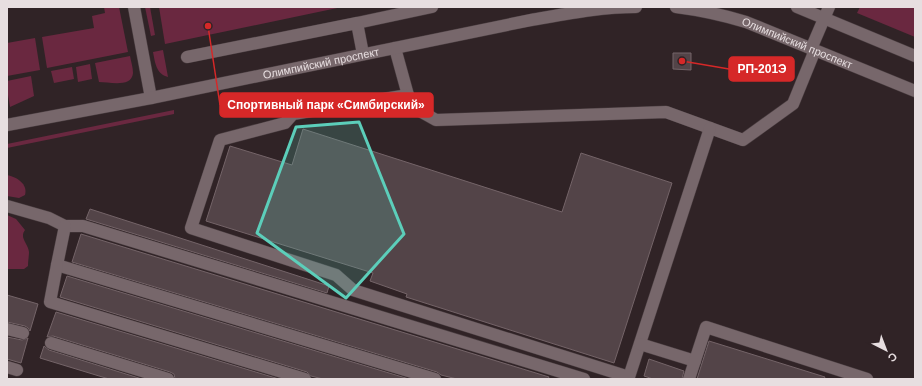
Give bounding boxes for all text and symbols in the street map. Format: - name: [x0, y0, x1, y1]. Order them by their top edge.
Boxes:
- street label: Олимпийский проспект: [740, 15, 854, 71]
- street label: Олимпийский проспект: [262, 45, 380, 81]
- callout: РП-201Э: [729, 57, 794, 81]
- text: РП-201Э: [737, 62, 787, 76]
- callout: Спортивный парк «Симбирский»: [220, 93, 433, 117]
- text: Спортивный парк «Симбирский»: [227, 98, 425, 112]
- north arrow: [866, 330, 906, 370]
- text: С: [886, 350, 900, 365]

